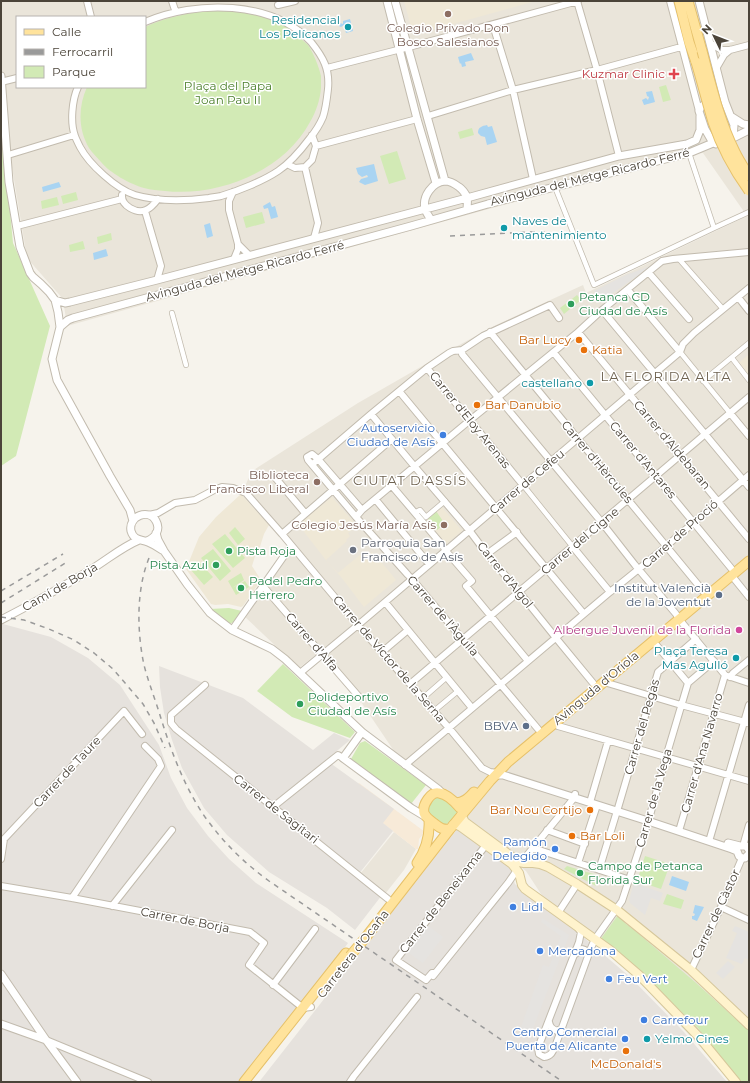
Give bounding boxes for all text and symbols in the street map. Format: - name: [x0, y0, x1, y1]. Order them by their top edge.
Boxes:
- marker: Colegio Privado Don Bosco Salesianos: [443, 9, 453, 19]
- place label: Residencial Los Pelícanos: [259, 12, 340, 41]
- legend: [16, 16, 146, 88]
- north arrow: [694, 16, 734, 56]
- place label: Colegio Privado Don Bosco Salesianos: [387, 20, 509, 49]
- text: N: [699, 21, 715, 37]
- marker: Residencial Los Pelícanos: [343, 22, 353, 32]
- text: Calle: [52, 24, 81, 39]
- text: Ferrocarril: [52, 44, 113, 59]
- text: Parque: [52, 64, 96, 79]
- place label: Kuzmar Clinic: [582, 66, 665, 81]
- marker: Kuzmar Clinic: [668, 68, 680, 80]
- park label: Plaça del Papa Joan Pau II: [184, 78, 272, 107]
- street label: Avinguda del Metge Ricardo Ferré: [489, 144, 691, 209]
- place label: Naves de mantenimiento: [512, 213, 607, 242]
- marker: Naves de mantenimiento: [499, 223, 509, 233]
- street label: Avinguda del Metge Ricardo Ferré: [144, 237, 346, 304]
- place label: Petanca CD Ciudad de Asís: [579, 289, 667, 318]
- marker: Petanca CD Ciudad de Asís: [566, 299, 576, 309]
- place label: Bar Lucy: [519, 332, 571, 347]
- marker: Bar Lucy: [574, 335, 584, 345]
- place label: Katia: [592, 342, 623, 357]
- marker: Katia: [579, 345, 589, 355]
- street label: Carrer d'Eloy Arenas: [427, 368, 514, 471]
- district label: LA FLORIDA ALTA: [601, 368, 731, 384]
- place label: castellano: [521, 375, 582, 390]
- marker: castellano: [585, 378, 595, 388]
- place label: Bar Danubio: [485, 397, 561, 412]
- street label: Carrer d'Aldebaran: [631, 397, 714, 492]
- marker: Bar Danubio: [472, 400, 482, 410]
- street label: Carrer d'Hèrcules: [558, 417, 636, 506]
- street label: Carrer d'Antares: [607, 418, 680, 501]
- place label: Autoservicio Ciudad de Asís: [347, 420, 435, 449]
- marker: Autoservicio Ciudad de Asís: [438, 430, 448, 440]
- street label: Carrer de Cefeu: [486, 446, 567, 517]
- place label: Biblioteca Francisco Liberal: [209, 467, 309, 496]
- district label: CIUTAT D'ASSÍS: [353, 472, 467, 488]
- marker: Biblioteca Francisco Liberal: [312, 477, 322, 487]
- street label: Carrer de Proció: [638, 496, 721, 571]
- street label: Carrer del Cigne: [538, 504, 622, 578]
- place label: Colegio Jesús María Asís: [291, 517, 436, 532]
- marker: Colegio Jesús María Asís: [439, 520, 449, 530]
- place label: Parroquia San Francisco de Asís: [361, 535, 463, 564]
- street label: Carrer d'Algol: [474, 539, 537, 611]
- place label: Pista Roja: [237, 543, 296, 558]
- marker: Parroquia San Francisco de Asís: [348, 545, 358, 555]
- marker: Pista Roja: [224, 546, 234, 556]
- place label: Pista Azul: [149, 557, 208, 572]
- street label: Camí de Borja: [19, 559, 100, 614]
- marker: Pista Azul: [211, 560, 221, 570]
- street label: Carrer de l'Àguila: [404, 572, 483, 659]
- place label: Padel Pedro Herrero: [249, 573, 322, 602]
- place label: Institut Valencià de la Joventut: [614, 580, 711, 609]
- marker: Padel Pedro Herrero: [236, 583, 246, 593]
- marker: Institut Valencià de la Joventut: [714, 590, 724, 600]
- street label: Carrer de Víctor de la Serna: [330, 592, 449, 725]
- street label: Carrer d'Alfa: [283, 609, 342, 674]
- place label: Albergue Juvenil de la Florida: [554, 622, 731, 637]
- marker: Albergue Juvenil de la Florida: [734, 625, 744, 635]
- place label: Plaça Teresa Mas Agulló: [654, 643, 728, 672]
- street label: Avinguda d'Oriola: [550, 647, 641, 728]
- marker: Plaça Teresa Mas Agulló: [731, 653, 741, 663]
- street label: Carrer del Pegàs: [621, 677, 662, 776]
- place label: Polideportivo Ciudad de Asís: [308, 689, 396, 718]
- street label: Carrer d'Ana Navarro: [677, 691, 726, 815]
- marker: Polideportivo Ciudad de Asís: [295, 699, 305, 709]
- place label: BBVA: [484, 718, 518, 733]
- marker: BBVA: [521, 721, 531, 731]
- street label: Carrer de Taure: [30, 733, 104, 810]
- street label: Carrer de la Vega: [632, 747, 675, 849]
- street label: Carrer de Sagitari: [231, 771, 322, 847]
- place label: Bar Nou Cortijo: [490, 802, 582, 817]
- marker: Bar Nou Cortijo: [585, 805, 595, 815]
- place label: Bar Loli: [580, 828, 625, 843]
- marker: Bar Loli: [567, 831, 577, 841]
- place label: Ramón Delegido: [492, 834, 547, 863]
- marker: Ramón Delegido: [550, 844, 560, 854]
- street label: Carrer de Beneixama: [396, 847, 486, 956]
- place label: Campo de Petanca Florida Sur: [588, 858, 703, 887]
- street label: Carrer de Càstor: [688, 867, 743, 961]
- marker: Campo de Petanca Florida Sur: [575, 868, 585, 878]
- place label: Lidl: [521, 899, 543, 914]
- marker: Lidl: [508, 902, 518, 912]
- street label: Carrer de Borja: [139, 904, 231, 935]
- street label: Carretera d'Ocaña: [313, 907, 392, 1001]
- place label: Mercadona: [548, 943, 616, 958]
- marker: Mercadona: [535, 946, 545, 956]
- place label: Feu Vert: [617, 971, 668, 986]
- marker: Feu Vert: [604, 974, 614, 984]
- place label: Carrefour: [652, 1012, 709, 1027]
- marker: Carrefour: [639, 1015, 649, 1025]
- place label: Centro Comercial Puerta de Alicante: [506, 1024, 617, 1053]
- place label: Yelmo Cines: [655, 1031, 729, 1046]
- marker: Centro Comercial Puerta de Alicante: [620, 1034, 630, 1044]
- marker: Yelmo Cines: [642, 1034, 652, 1044]
- marker: McDonald's: [621, 1046, 631, 1056]
- place label: McDonald's: [591, 1056, 661, 1071]

